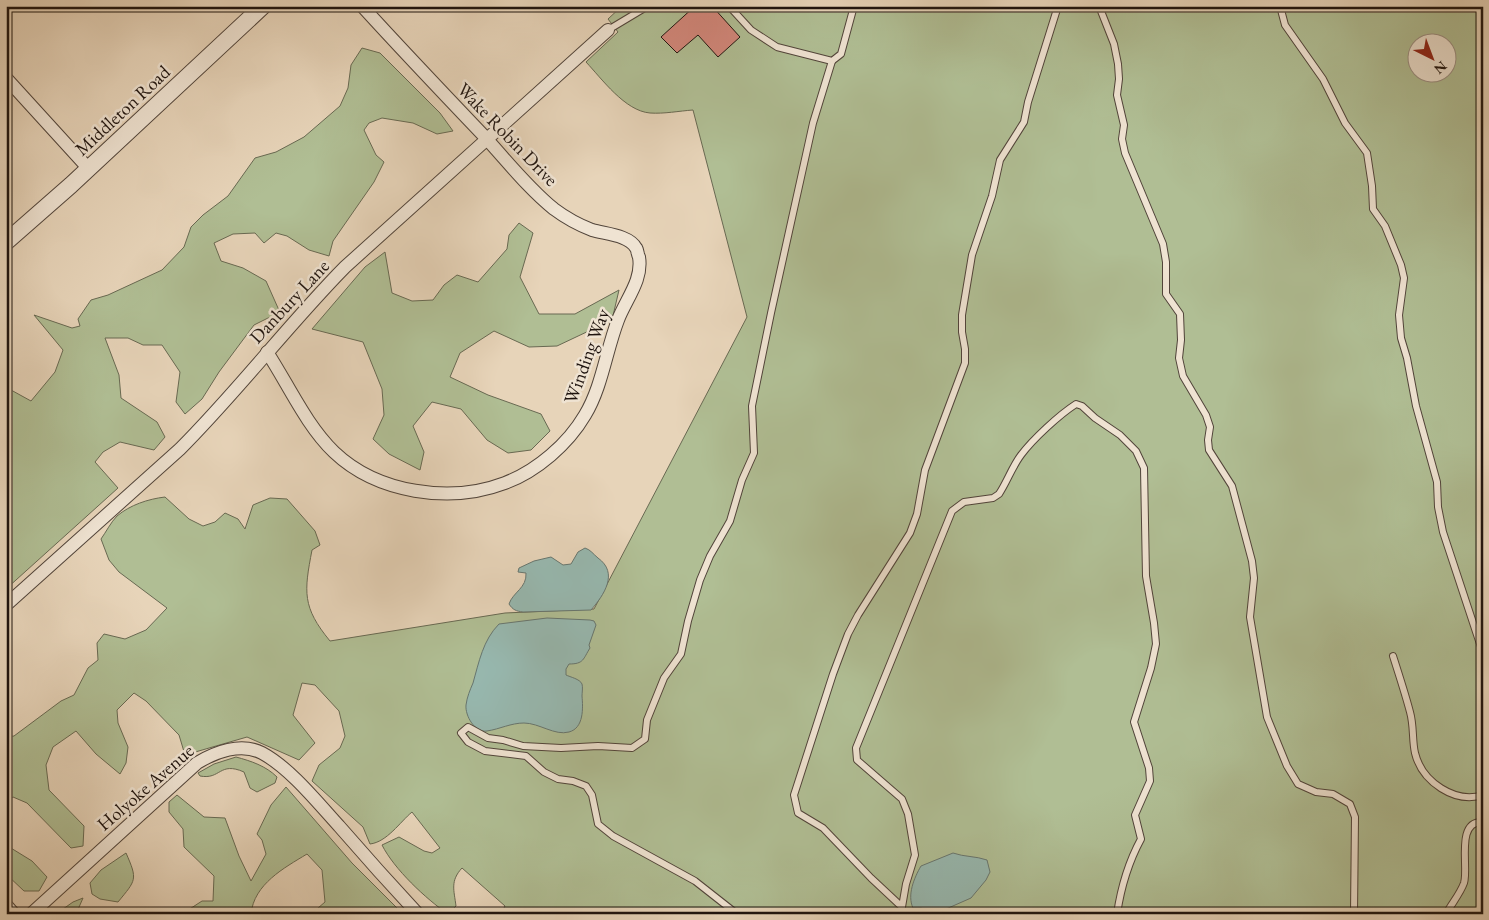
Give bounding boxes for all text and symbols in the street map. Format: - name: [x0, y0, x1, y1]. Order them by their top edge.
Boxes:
- north arrow: [1406, 32, 1456, 82]
- text: N: [1430, 57, 1451, 79]
- street label: Middleton Road: [69, 59, 176, 161]
- street label: Wake Robin Drive: [452, 77, 564, 192]
- street label: Danbury Lane: [244, 254, 335, 349]
- street label: Winding Way: [558, 305, 615, 407]
- street label: Holyoke Avenue: [92, 738, 199, 836]

